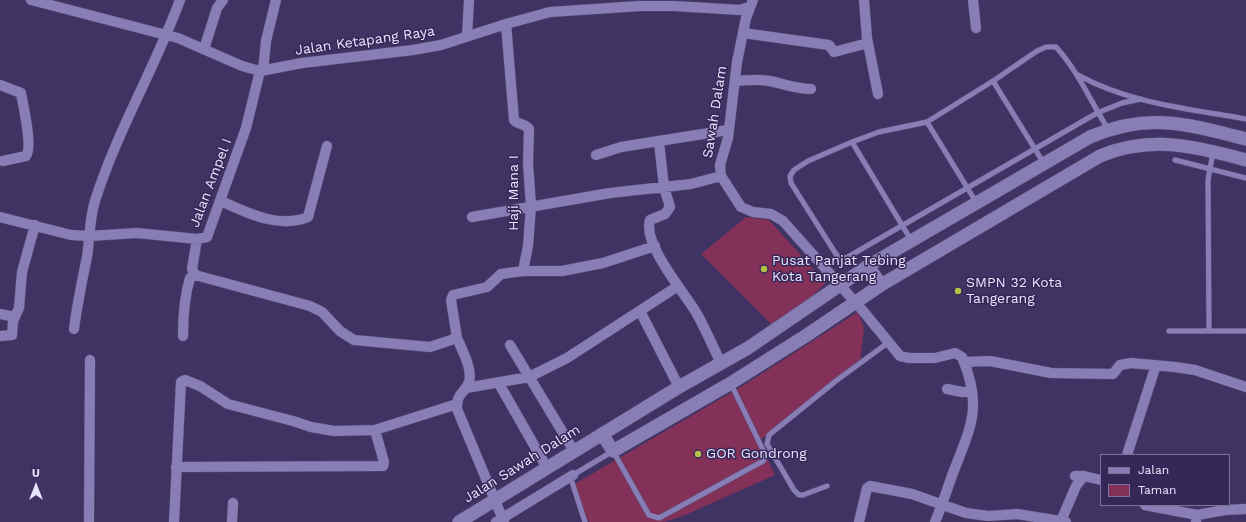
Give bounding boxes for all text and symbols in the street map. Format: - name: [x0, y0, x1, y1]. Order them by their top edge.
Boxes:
- street label: Jalan Ketapang Raya: [294, 23, 436, 59]
- street label: Sawah Dalam: [699, 65, 731, 159]
- street label: Jalan Ampel I: [186, 136, 236, 230]
- street label: Haji Mana I: [506, 155, 522, 231]
- place label: Pusat Panjat Tebing Kota Tangerang: [772, 253, 906, 286]
- marker: Pusat Panjat Tebing Kota Tangerang: [759, 264, 769, 274]
- place label: SMPN 32 Kota Tangerang: [966, 275, 1062, 308]
- marker: SMPN 32 Kota Tangerang: [953, 286, 963, 296]
- street label: Jalan Sawah Dalam: [461, 421, 583, 507]
- place label: GOR Gondrong: [706, 446, 807, 462]
- marker: GOR Gondrong: [693, 449, 703, 459]
- legend: [1100, 454, 1230, 506]
- text: Jalan: [1138, 463, 1169, 477]
- north arrow: [16, 466, 56, 506]
- text: U: [32, 467, 40, 480]
- text: Taman: [1138, 483, 1176, 497]

